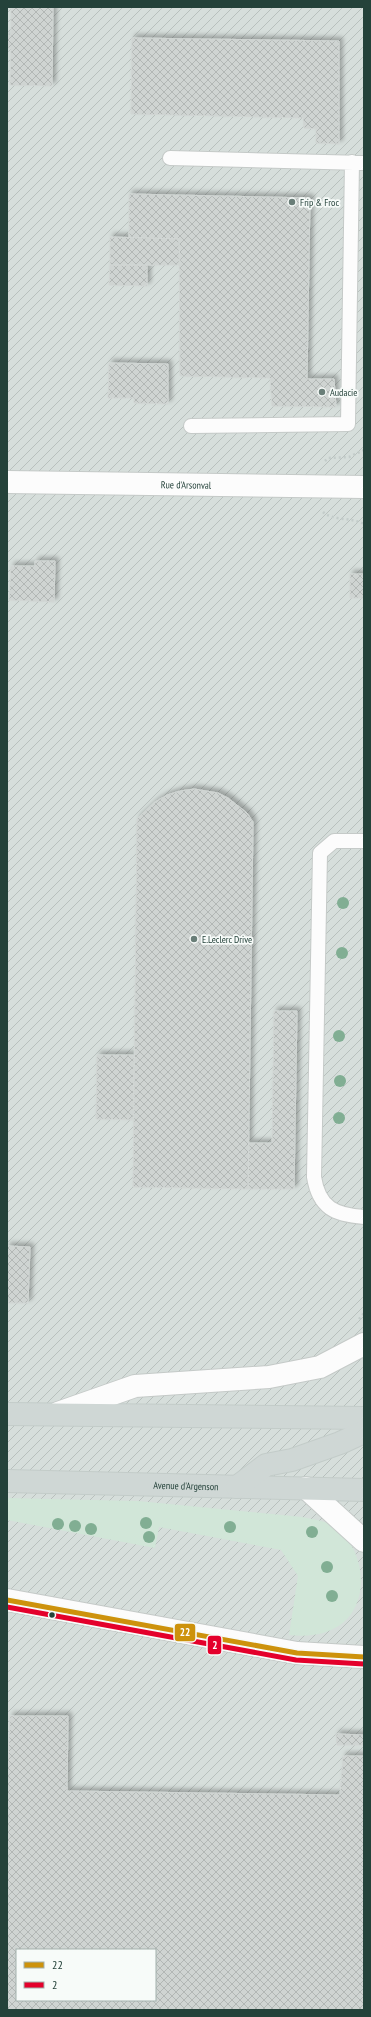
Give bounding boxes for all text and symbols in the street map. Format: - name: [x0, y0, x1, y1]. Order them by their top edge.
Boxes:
- place label: Frip & Froc: [300, 196, 339, 209]
- marker: Frip & Froc: [287, 197, 297, 207]
- place label: Audacie: [330, 386, 357, 399]
- marker: Audacie: [317, 387, 327, 397]
- street label: Rue d'Arsonval: [161, 478, 212, 492]
- place label: E.Leclerc Drive: [202, 933, 252, 946]
- marker: E.Leclerc Drive: [189, 934, 199, 944]
- street label: Avenue d'Argenson: [153, 1479, 219, 1493]
- unlabelled marker: [47, 1610, 57, 1620]
- line badge: 22: [174, 1623, 196, 1642]
- text: 22: [180, 1625, 190, 1639]
- line badge: 2: [207, 1635, 222, 1655]
- text: 2: [212, 1638, 218, 1652]
- legend: [16, 1949, 156, 2001]
- text: 22: [52, 1957, 63, 1972]
- text: 2: [52, 1977, 57, 1992]

